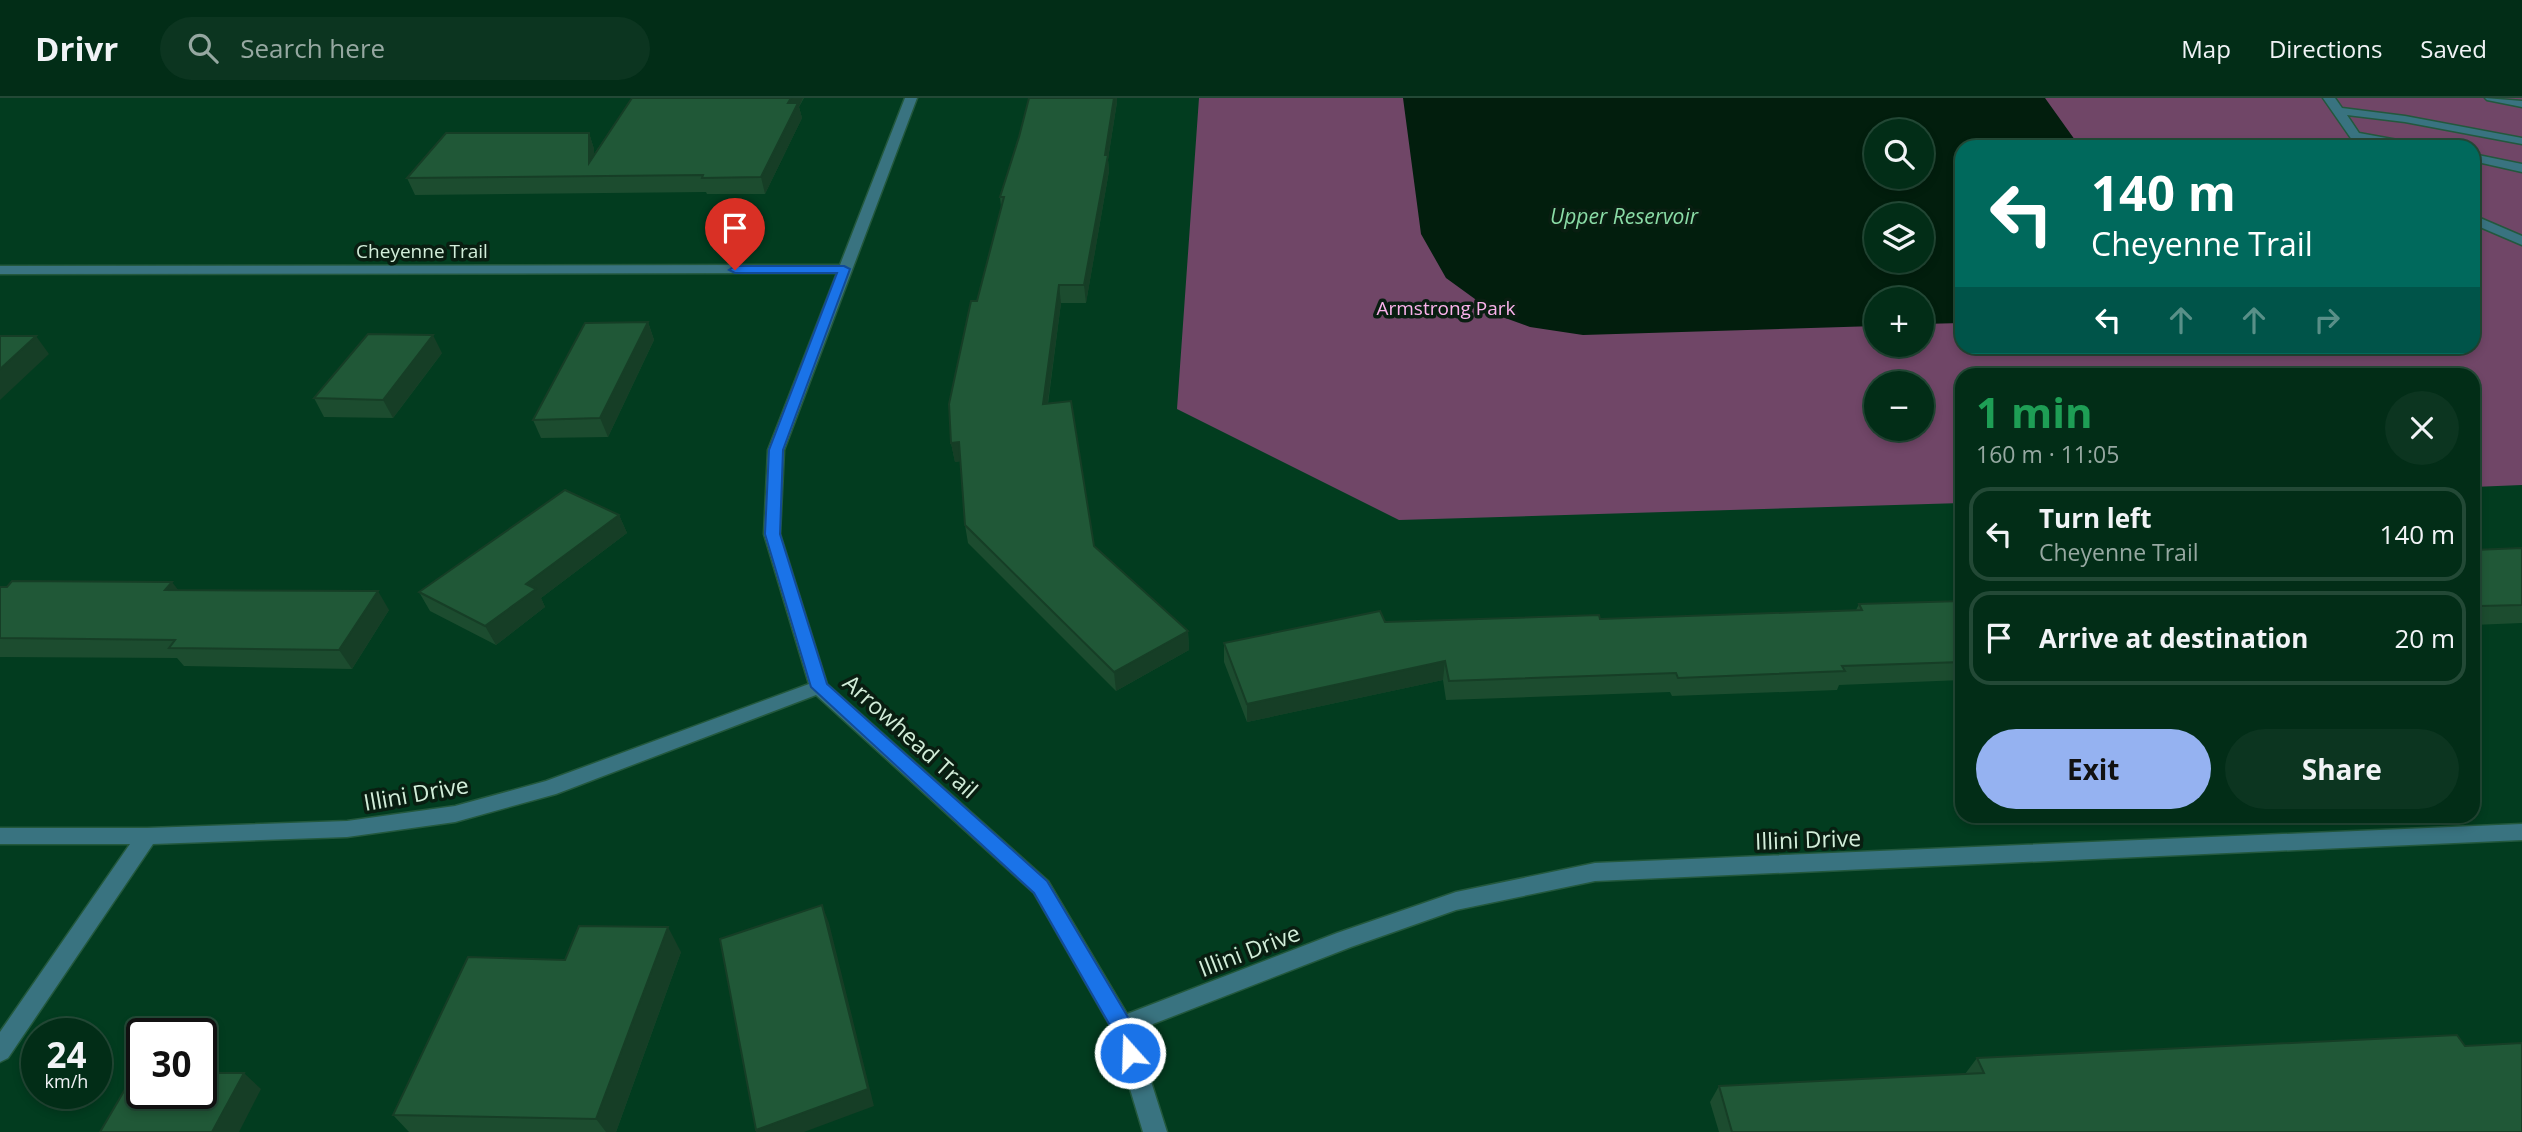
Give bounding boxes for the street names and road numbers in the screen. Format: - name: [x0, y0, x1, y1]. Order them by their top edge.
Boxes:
- street label: Cheyenne Trail: [356, 238, 488, 264]
- street label: Arrowhead Trail: [837, 667, 985, 805]
- street label: Illini Drive: [361, 768, 471, 818]
- street label: Illini Drive: [1754, 821, 1862, 857]
- street label: Illini Drive: [1194, 916, 1304, 984]

